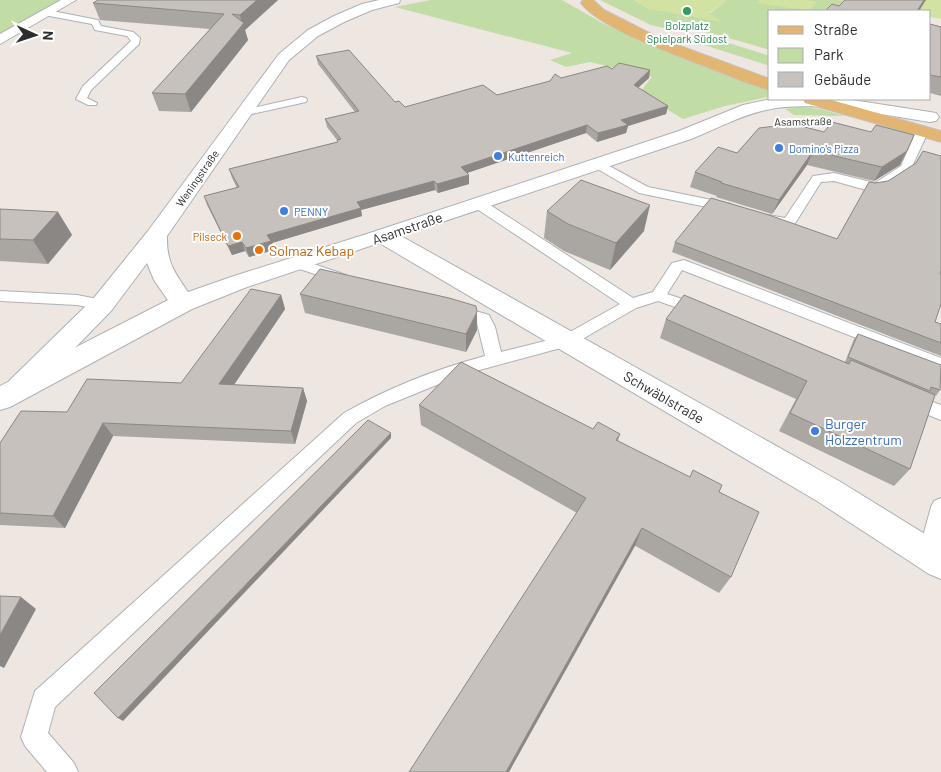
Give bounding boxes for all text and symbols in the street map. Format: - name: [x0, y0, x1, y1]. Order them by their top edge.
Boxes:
- marker: Bolzplatz Spielpark Südost: [681, 5, 693, 17]
- north arrow: [10, 10, 60, 60]
- legend: [768, 10, 931, 100]
- place label: Bolzplatz Spielpark Südost: [647, 19, 727, 45]
- text: Straße: [814, 20, 858, 38]
- text: N: [40, 31, 57, 41]
- text: Park: [814, 45, 844, 63]
- text: Gebäude: [814, 70, 871, 88]
- street label: Asamstraße: [774, 114, 832, 128]
- marker: Domino's Pizza: [773, 142, 785, 154]
- place label: Domino's Pizza: [789, 142, 859, 155]
- street label: Weningstraße: [173, 147, 221, 209]
- marker: Kuttenreich: [492, 150, 504, 162]
- place label: Kuttenreich: [508, 150, 565, 163]
- marker: PENNY: [278, 205, 290, 217]
- place label: PENNY: [294, 205, 328, 218]
- street label: Asamstraße: [370, 208, 444, 248]
- place label: Pilseck: [193, 230, 227, 243]
- marker: Pilseck: [231, 230, 243, 242]
- place label: Solmaz Kebap: [269, 242, 354, 259]
- marker: Solmaz Kebap: [253, 244, 265, 256]
- street label: Schwäblstraße: [621, 367, 707, 427]
- place label: Burger Holzzentrum: [825, 415, 902, 448]
- marker: Burger Holzzentrum: [809, 425, 821, 437]

